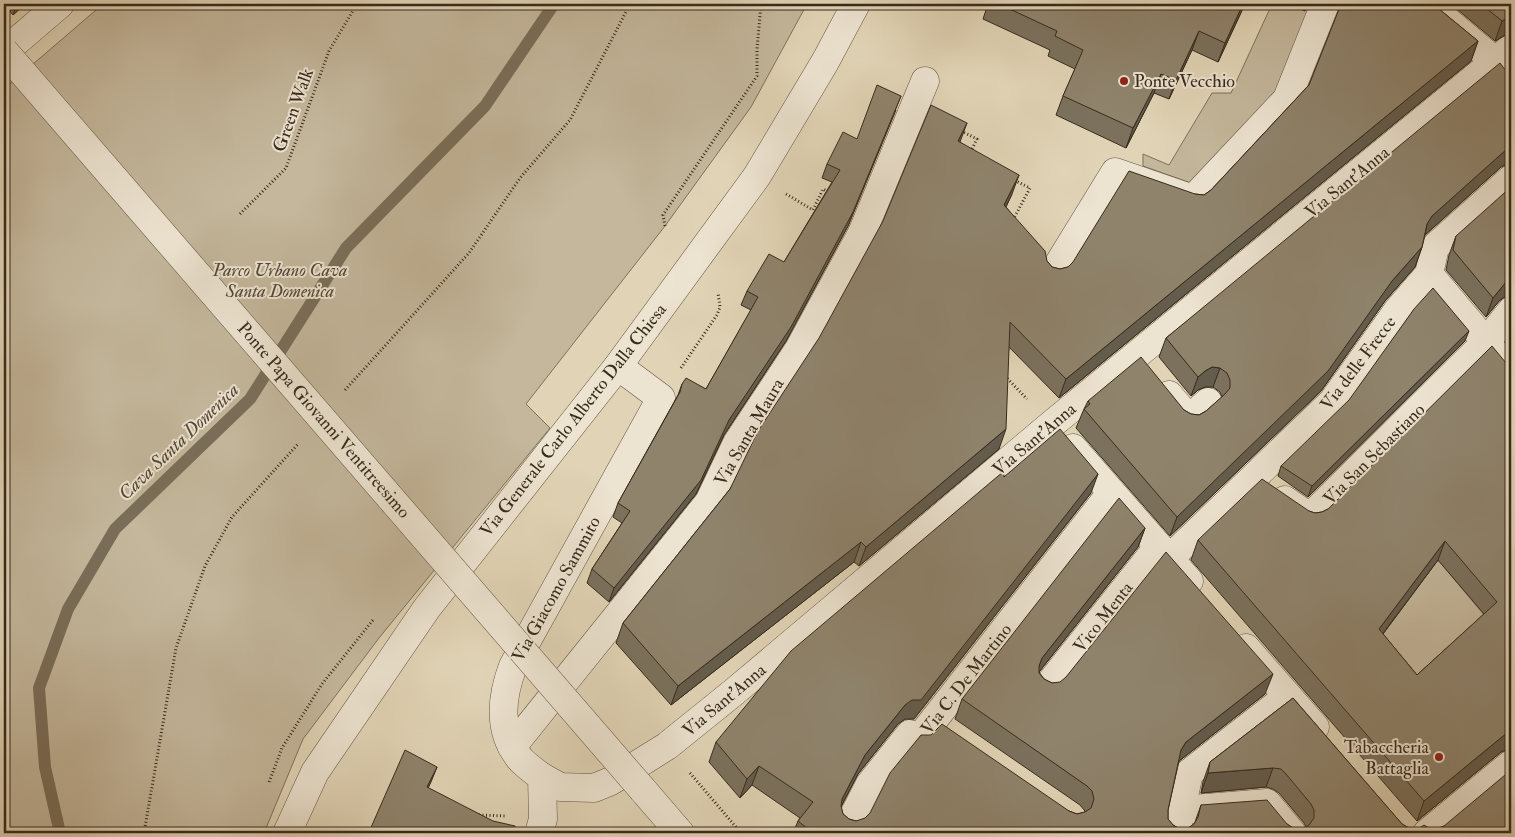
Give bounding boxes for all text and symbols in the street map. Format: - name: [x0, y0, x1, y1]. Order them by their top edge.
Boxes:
- street label: Green Walk: [268, 65, 319, 155]
- place label: Ponte Vecchio: [1134, 70, 1235, 93]
- marker: Ponte Vecchio: [1118, 75, 1130, 87]
- street label: Via Sant'Anna: [1300, 141, 1395, 224]
- park label: Parco Urbano Cava Santa Domenica: [212, 259, 347, 303]
- street label: Via Generale Carlo Alberto Dalla Chiesa: [475, 298, 672, 542]
- street label: Via delle Frecce: [1315, 311, 1402, 415]
- street label: Ponte Papa Giovanni Ventitreesimo: [232, 317, 415, 524]
- street label: Via Santa Maura: [709, 374, 790, 490]
- water label: Cava Santa Domenica: [113, 378, 244, 505]
- street label: Via Sant'Anna: [988, 397, 1081, 481]
- street label: Via San Sebastiano: [1318, 398, 1430, 510]
- street label: Via Giacomo Sammito: [507, 512, 606, 666]
- street label: Vico Menta: [1068, 577, 1139, 658]
- street label: Via C. De Martino: [916, 619, 1017, 740]
- street label: Via Sant'Anna: [678, 658, 771, 742]
- place label: Tabaccheria Battaglia: [1344, 736, 1430, 780]
- marker: Tabaccheria Battaglia: [1433, 751, 1445, 763]

